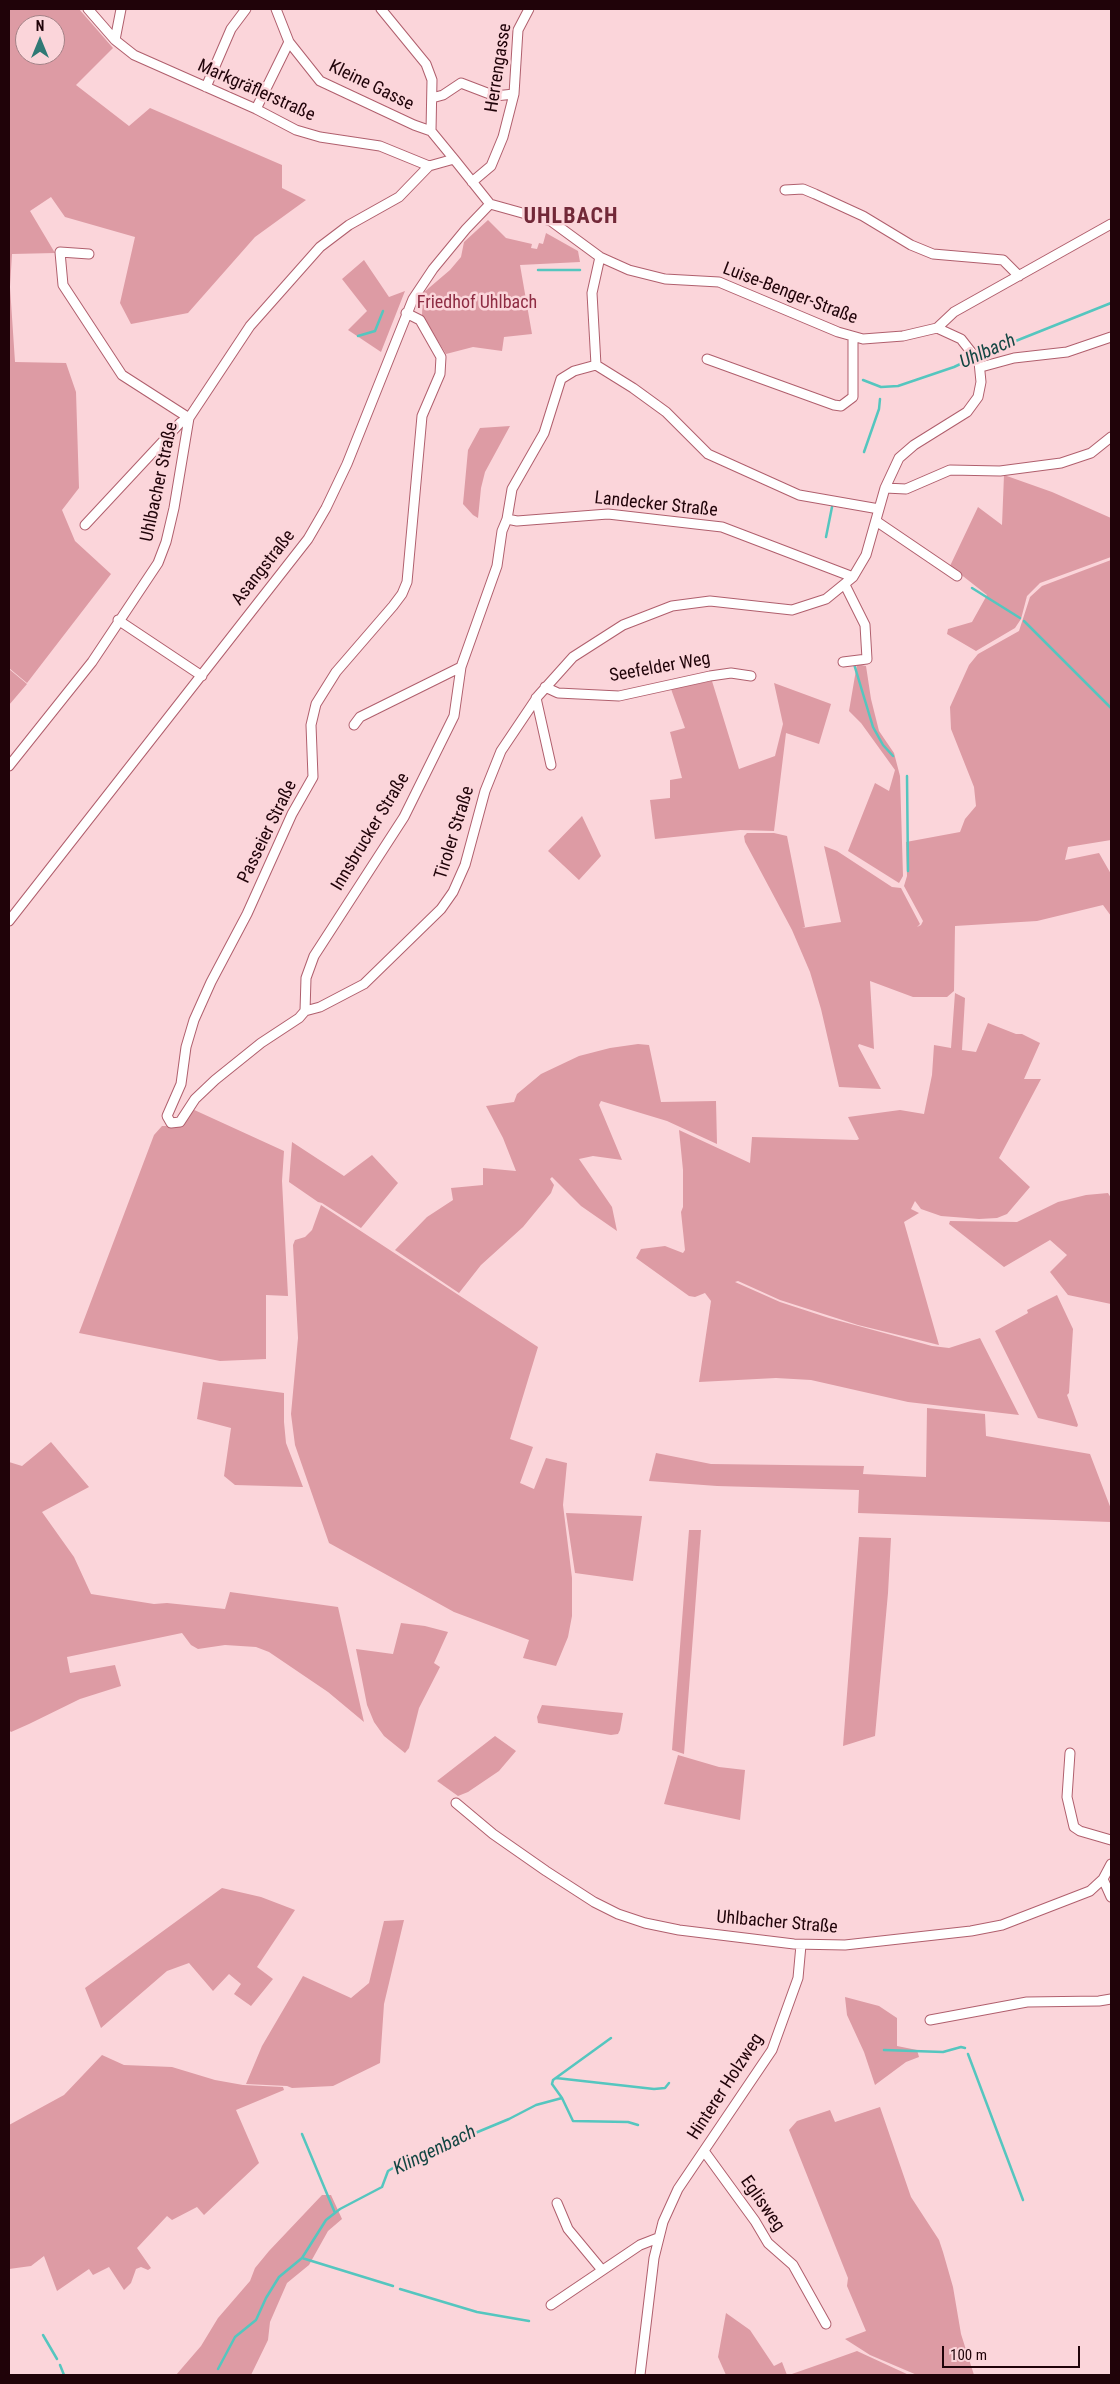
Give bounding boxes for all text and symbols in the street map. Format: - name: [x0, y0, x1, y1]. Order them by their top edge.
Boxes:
- north arrow: [15, 15, 65, 65]
- text: N: [36, 18, 44, 34]
- street label: Herrengasse: [481, 22, 517, 114]
- street label: Markgräflerstraße: [194, 55, 318, 127]
- street label: Kleine Gasse: [325, 56, 417, 116]
- district label: UHLBACH: [523, 204, 619, 230]
- street label: Luise-Benger-Straße: [720, 258, 860, 330]
- park label: Friedhof Uhlbach: [417, 292, 537, 314]
- water label: Uhlbach: [956, 330, 1020, 374]
- street label: Uhlbacher Straße: [137, 420, 183, 544]
- street label: Landecker Straße: [593, 488, 719, 522]
- street label: Asangstraße: [228, 526, 300, 610]
- street label: Seefelder Weg: [608, 649, 712, 687]
- street label: Innsbrucker Straße: [327, 769, 415, 895]
- street label: Passeier Straße: [234, 777, 302, 887]
- street label: Tiroler Straße: [431, 784, 479, 882]
- street label: Uhlbacher Straße: [715, 1907, 839, 1939]
- street label: Hinterer Holzweg: [684, 2030, 768, 2144]
- water label: Klingenbach: [390, 2121, 480, 2181]
- street label: Eglisweg: [735, 2172, 789, 2236]
- scale bar: [945, 2336, 1082, 2368]
- text: 100 m: [950, 2346, 987, 2364]

